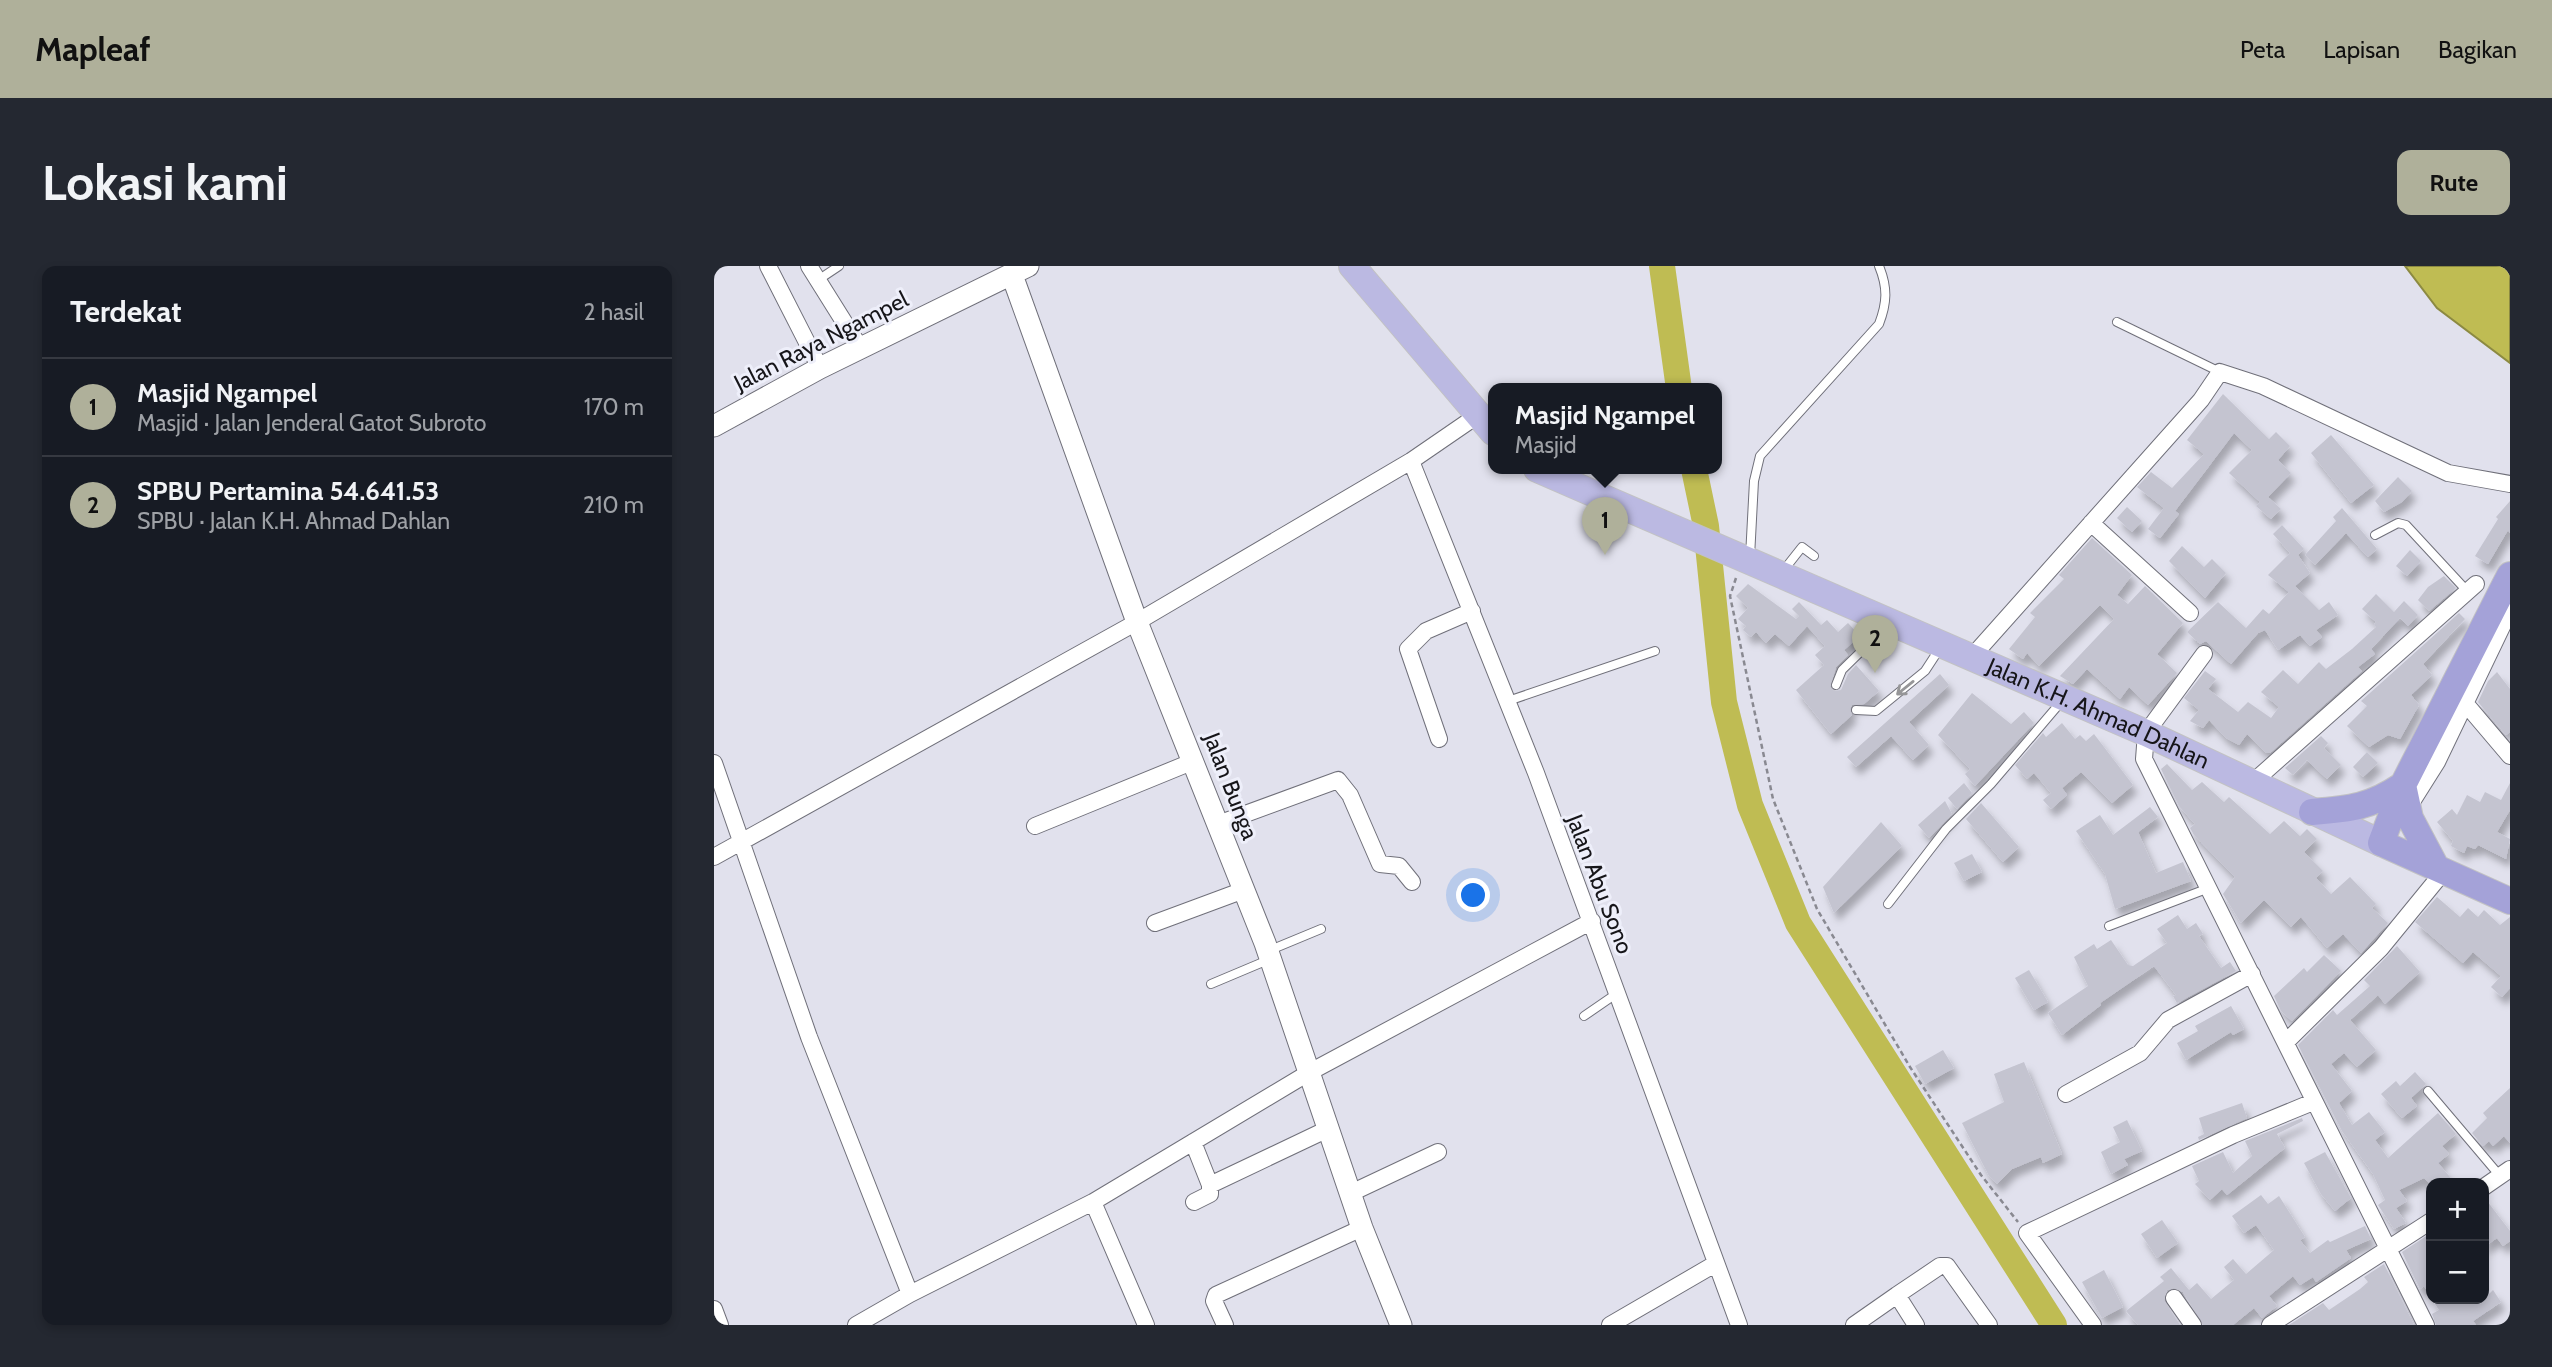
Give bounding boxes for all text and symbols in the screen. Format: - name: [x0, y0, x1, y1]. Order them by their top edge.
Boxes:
- text: Mapleaf: [35, 29, 151, 69]
- text: Peta: [2240, 35, 2285, 64]
- text: Lapisan: [2323, 35, 2400, 64]
- text: Bagikan: [2438, 35, 2517, 64]
- button: Rute: [2397, 150, 2510, 215]
- text: Lokasi kami: [42, 153, 288, 212]
- street label: Jalan Raya Ngampel: [728, 285, 913, 397]
- text: Terdekat: [70, 293, 182, 330]
- text: 2 hasil: [583, 298, 644, 326]
- text: Masjid Ngampel: [137, 377, 317, 409]
- popup: [1488, 383, 1722, 474]
- text: 1: [89, 393, 97, 421]
- text: 170 m: [584, 393, 644, 421]
- text: Masjid Ngampel: [1515, 399, 1695, 431]
- text: Masjid · Jalan Jenderal Gatot Subroto: [137, 409, 486, 437]
- text: Masjid: [1515, 431, 1576, 459]
- text: SPBU Pertamina 54.641.53: [137, 475, 439, 507]
- text: 2: [87, 491, 99, 519]
- text: 210 m: [583, 491, 644, 519]
- pin: 1: [1582, 497, 1628, 555]
- text: SPBU · Jalan K.H. Ahmad Dahlan: [137, 507, 450, 535]
- pin: 2: [1852, 615, 1898, 673]
- street label: Jalan K.H. Ahmad Dahlan: [1982, 651, 2214, 775]
- one-way arrow: [1896, 680, 1914, 695]
- street label: Jalan Bunga: [1197, 728, 1264, 843]
- street label: Jalan Abu Sono: [1560, 809, 1639, 958]
- your location: [1456, 878, 1490, 912]
- map controls: [2426, 1178, 2489, 1304]
- button: +: [2426, 1178, 2489, 1241]
- button: −: [2426, 1241, 2489, 1304]

